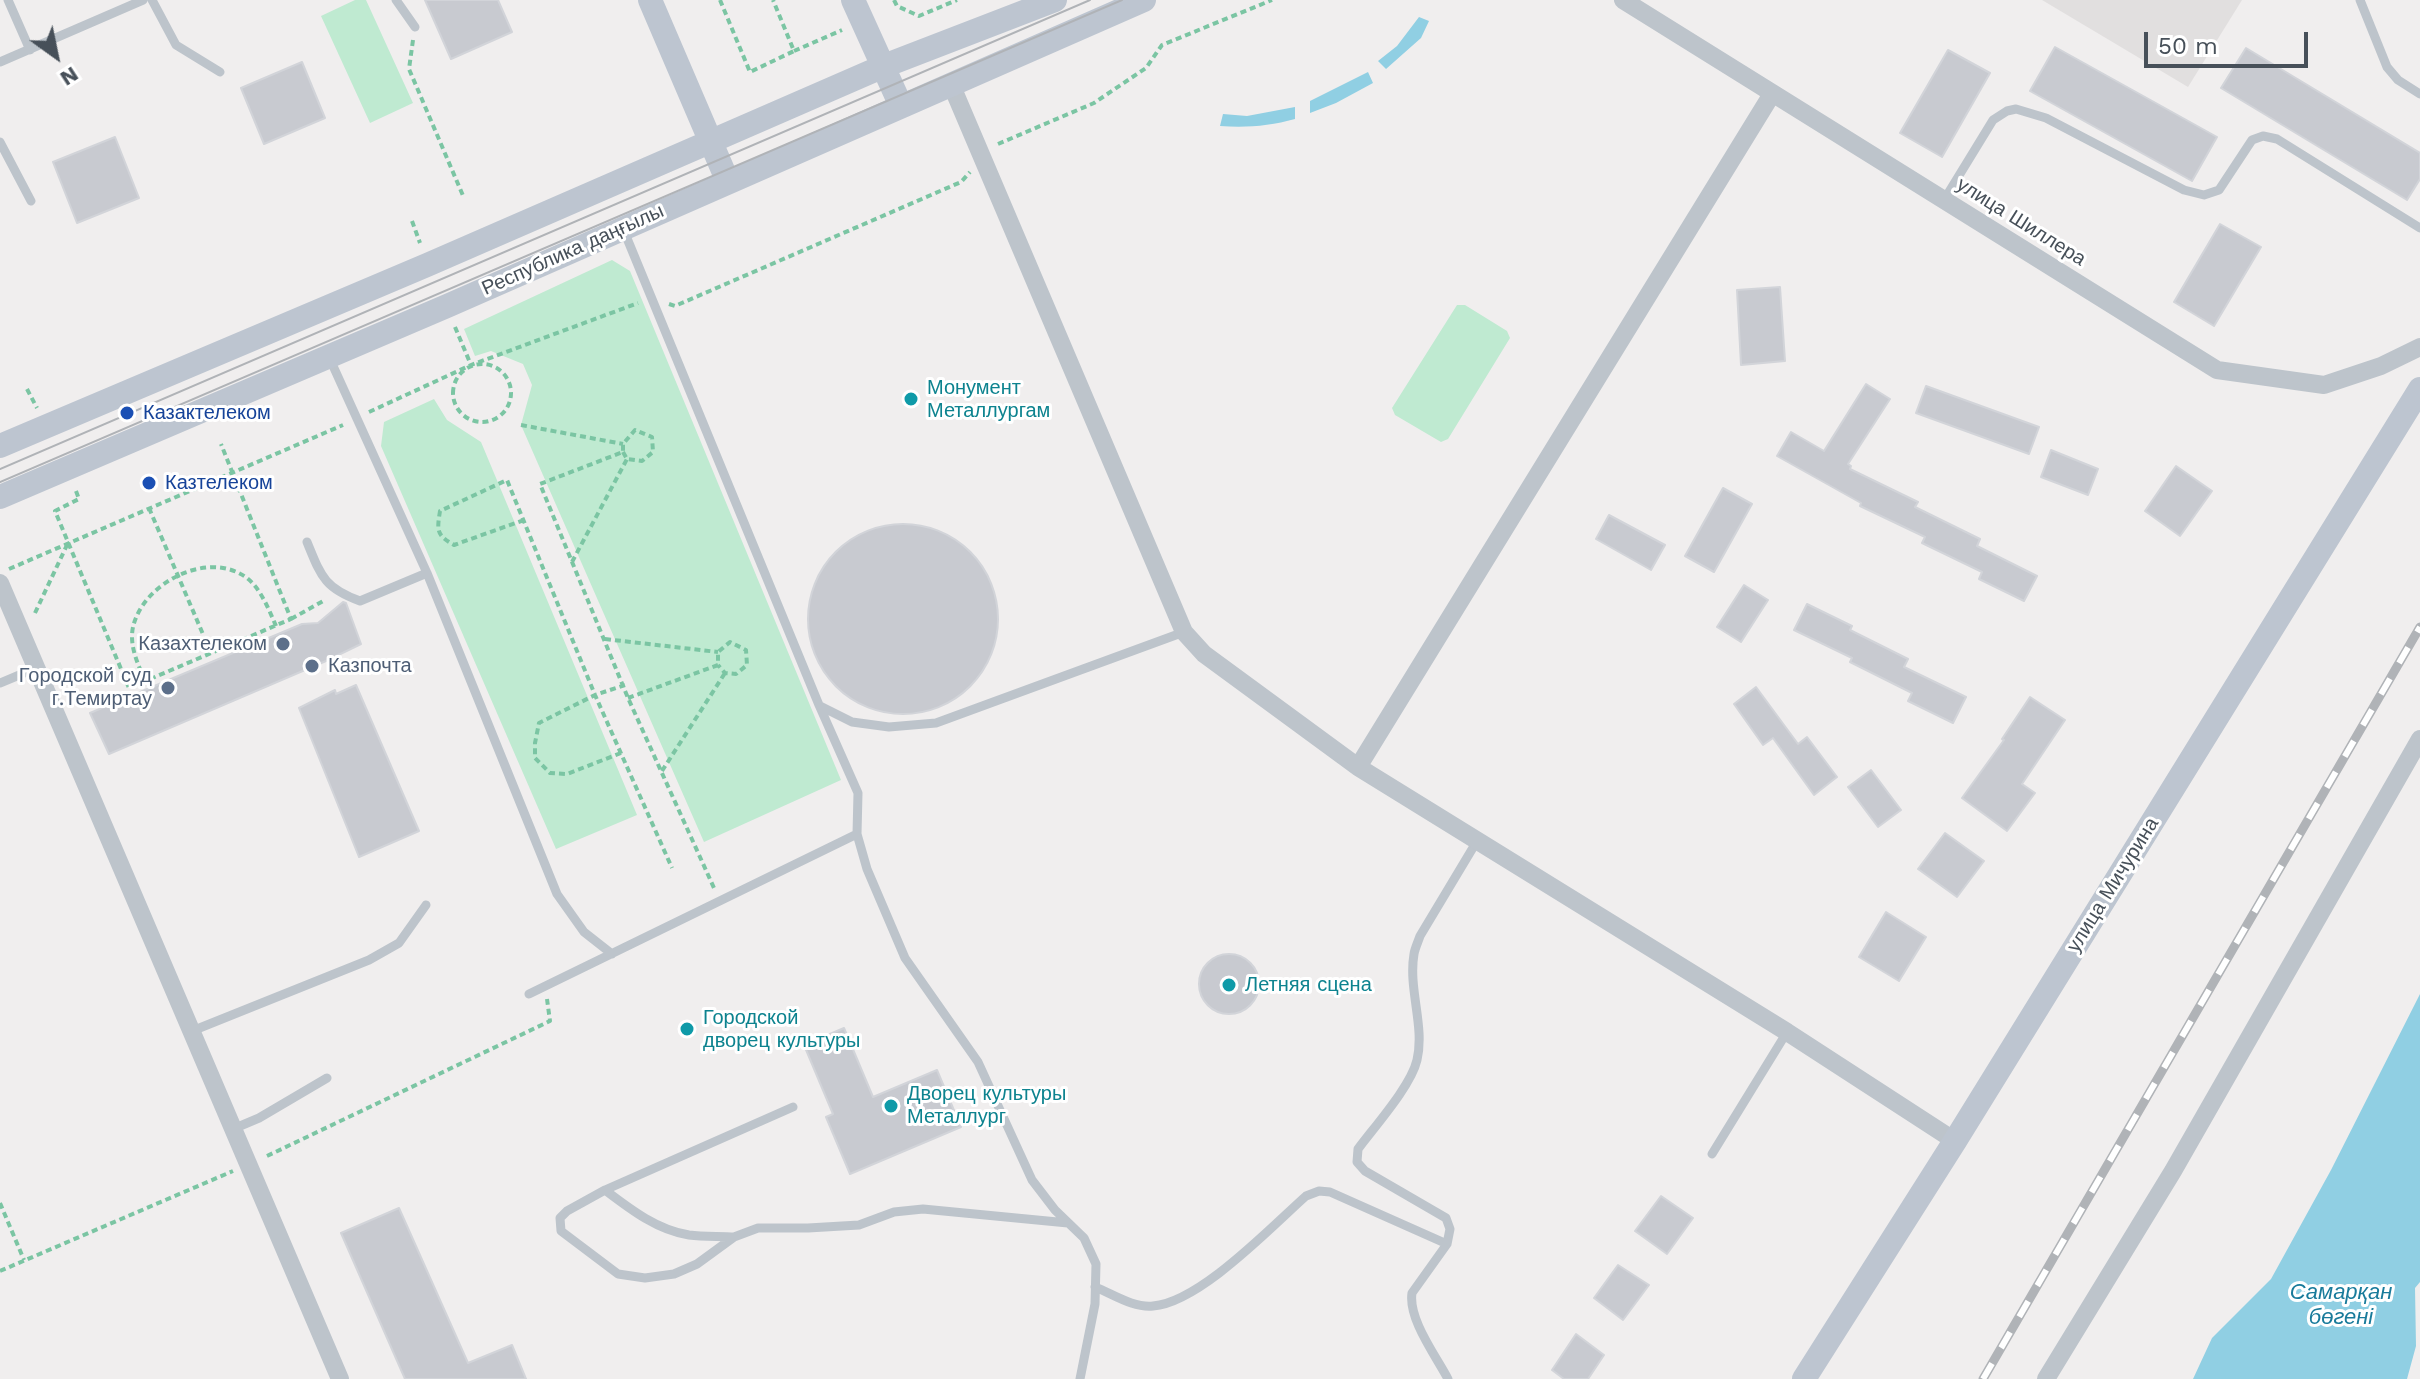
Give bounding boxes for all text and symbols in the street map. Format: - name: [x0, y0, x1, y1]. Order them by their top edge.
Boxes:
- north arrow: [16, 16, 96, 96]
- scale bar: [2148, 16, 2312, 66]
- text: 50 m: [2158, 32, 2218, 60]
- text: N: [56, 62, 83, 91]
- street label: улица Шиллера: [1952, 173, 2090, 271]
- street label: Республика даңғылы: [478, 199, 668, 301]
- place label: Монумент Металлургам: [927, 376, 1050, 423]
- marker: Монумент Металлургам: [902, 390, 920, 408]
- place label: Казактелеком: [143, 401, 271, 425]
- marker: Казактелеком: [118, 404, 136, 422]
- place label: Казтелеком: [165, 471, 273, 495]
- marker: Казтелеком: [140, 474, 158, 492]
- place label: Казахтелеком: [138, 632, 267, 656]
- marker: Казахтелеком: [274, 635, 292, 653]
- place label: Казпочта: [328, 654, 412, 678]
- marker: Казпочта: [303, 657, 321, 675]
- place label: Городской суд г.Темиртау: [19, 664, 152, 711]
- marker: Городской суд г.Темиртау: [159, 679, 177, 697]
- street label: улица Мичурина: [2062, 813, 2164, 957]
- place label: Летняя сцена: [1245, 973, 1372, 997]
- marker: Летняя сцена: [1220, 976, 1238, 994]
- place label: Городской дворец культуры: [703, 1006, 860, 1053]
- marker: Городской дворец культуры: [678, 1020, 696, 1038]
- place label: Дворец культуры Металлург: [907, 1082, 1066, 1129]
- marker: Дворец культуры Металлург: [882, 1097, 900, 1115]
- water label: Самарқан бөгені: [2290, 1280, 2392, 1332]

